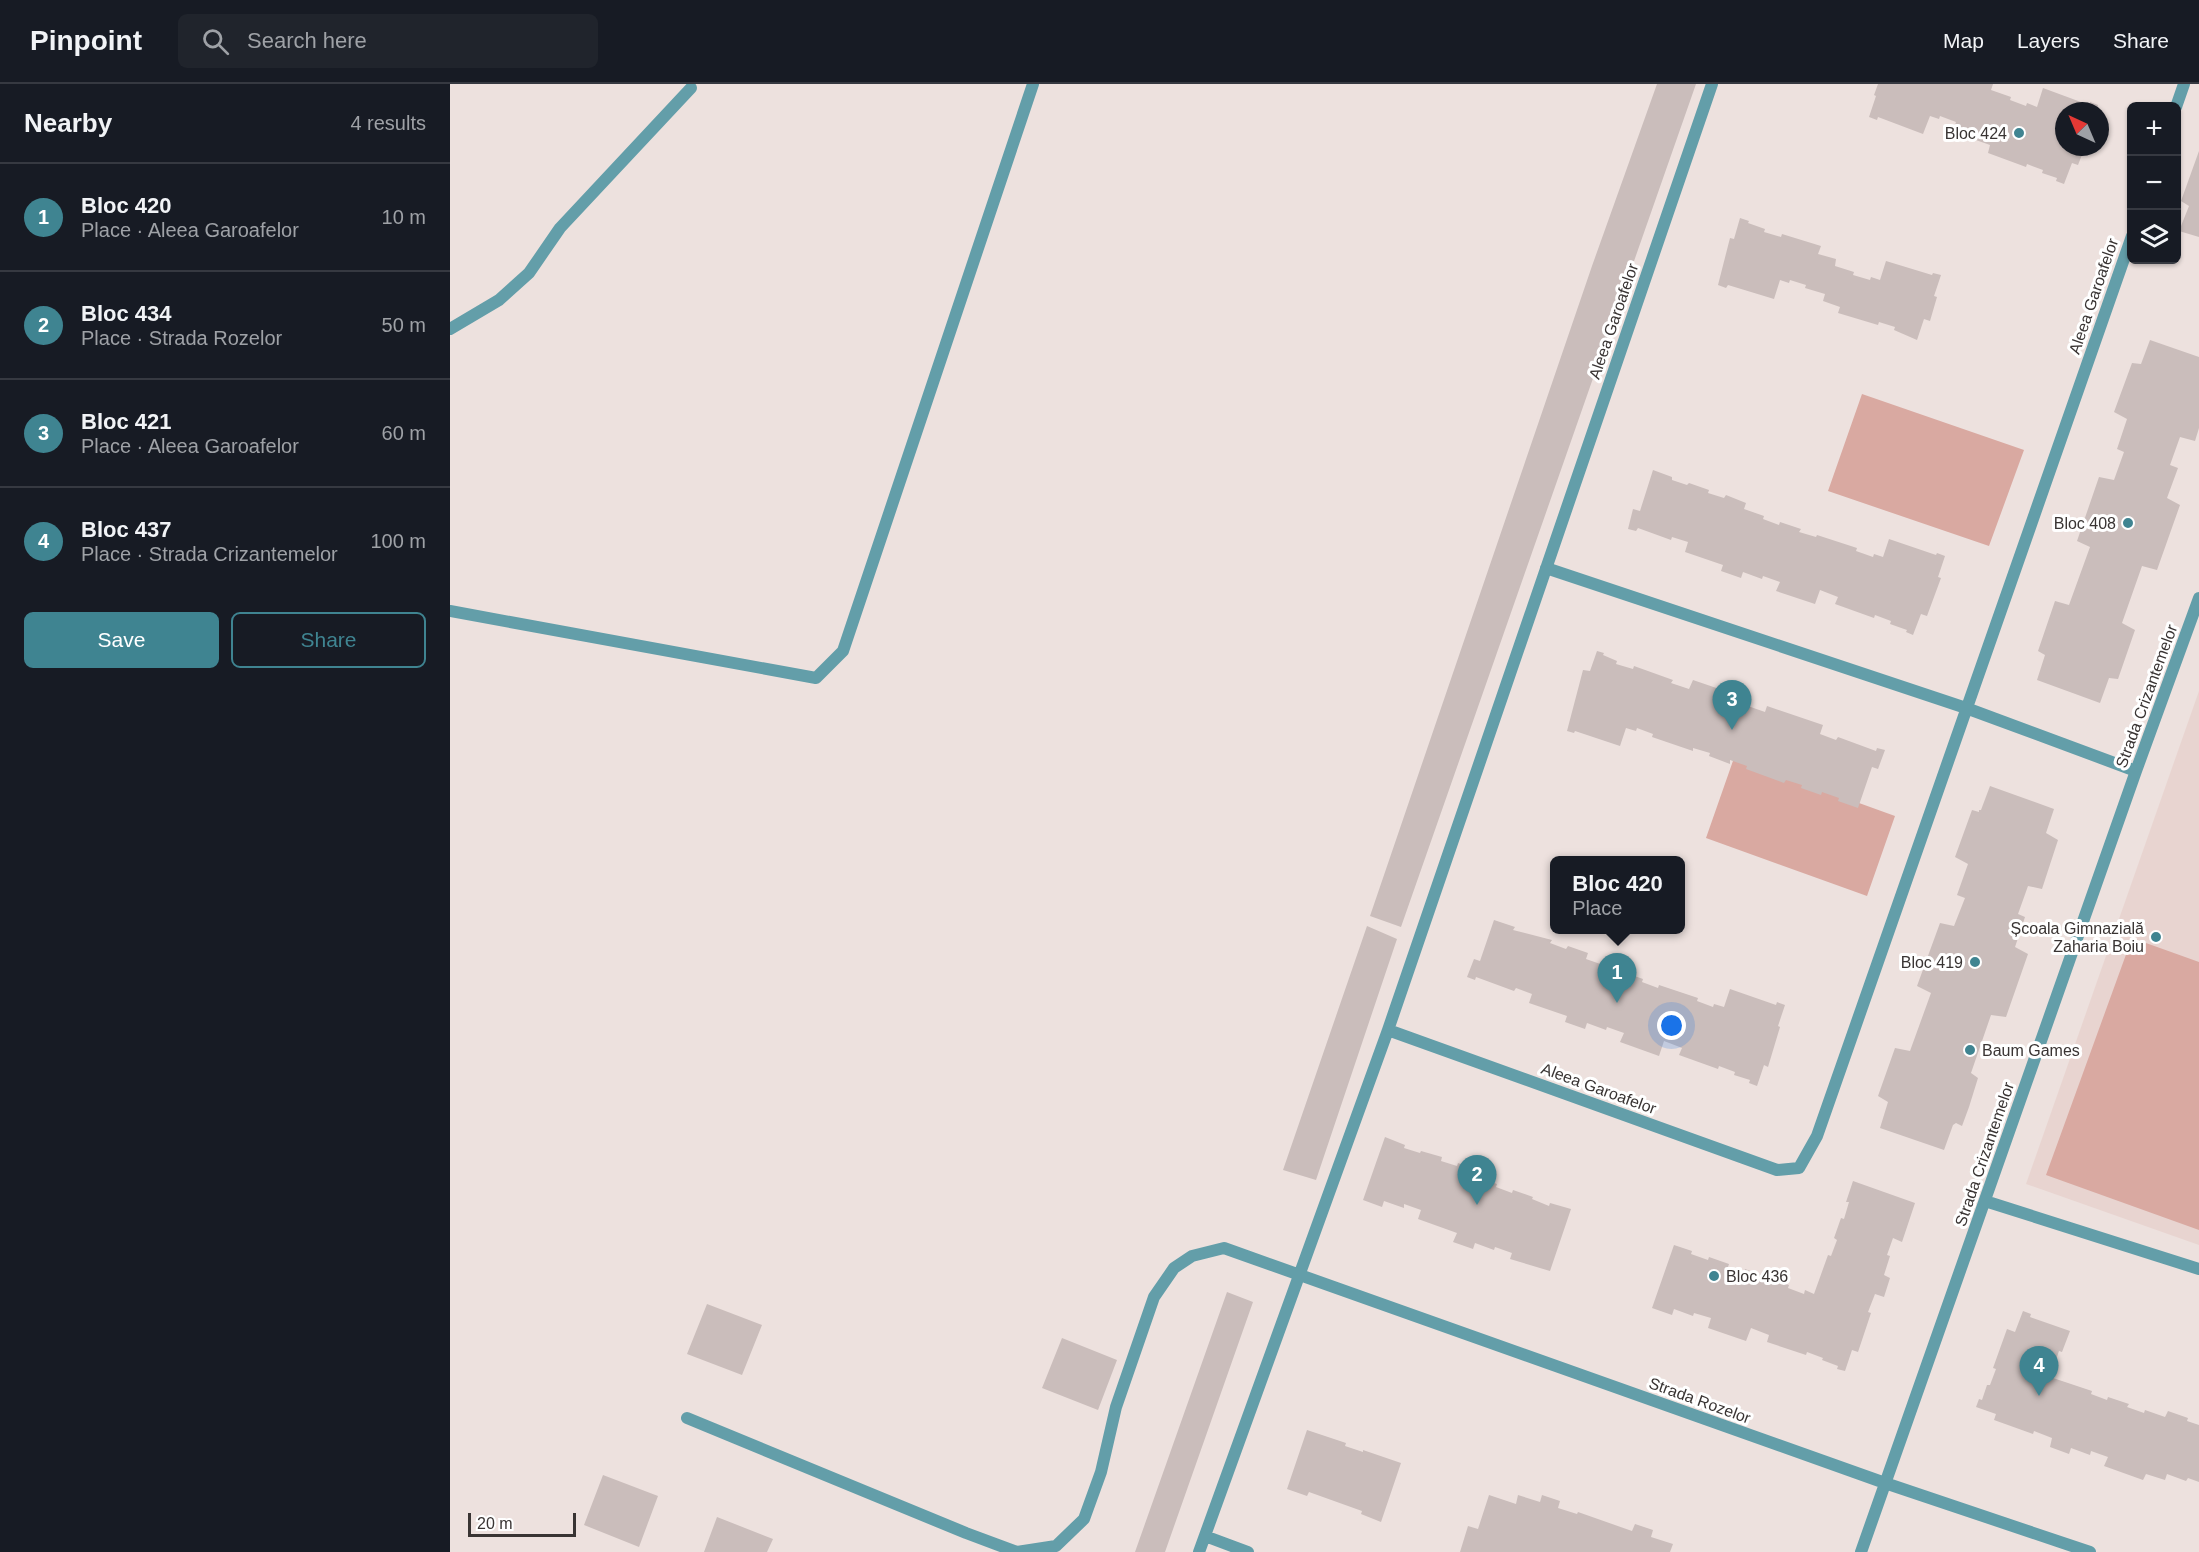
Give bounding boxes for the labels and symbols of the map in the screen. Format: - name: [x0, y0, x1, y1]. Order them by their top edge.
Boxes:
- north arrow: [2055, 102, 2109, 156]
- place label: Bloc 424: [1945, 125, 2007, 142]
- marker: Bloc 424: [2012, 126, 2026, 140]
- street label: Aleea Garoafelor: [2066, 236, 2121, 356]
- street label: Aleea Garoafelor: [1586, 261, 1641, 381]
- place label: Bloc 408: [2054, 515, 2116, 532]
- marker: Bloc 408: [2121, 516, 2135, 530]
- street label: Strada Crizantemelor: [2113, 622, 2181, 770]
- pin: 3: [1712, 680, 1752, 730]
- place label: Școala Gimnazială Zaharia Boiu: [2011, 920, 2144, 955]
- marker: Școala Gimnazială Zaharia Boiu: [2149, 930, 2163, 944]
- pin: 1: [1598, 954, 1636, 1003]
- place label: Bloc 419: [1901, 954, 1963, 971]
- marker: Bloc 419: [1968, 955, 1982, 969]
- your location: [1657, 1011, 1686, 1040]
- place label: Baum Games: [1982, 1042, 2080, 1059]
- marker: Baum Games: [1963, 1043, 1977, 1057]
- street label: Aleea Garoafelor: [1539, 1060, 1659, 1117]
- street label: Strada Crizantemelor: [1952, 1079, 2017, 1228]
- pin: 2: [1458, 1156, 1496, 1205]
- place label: Bloc 436: [1726, 1268, 1788, 1285]
- marker: Bloc 436: [1707, 1269, 1721, 1283]
- pin: 4: [2020, 1346, 2058, 1396]
- street label: Strada Rozelor: [1647, 1374, 1754, 1427]
- scale bar: [468, 1510, 576, 1538]

